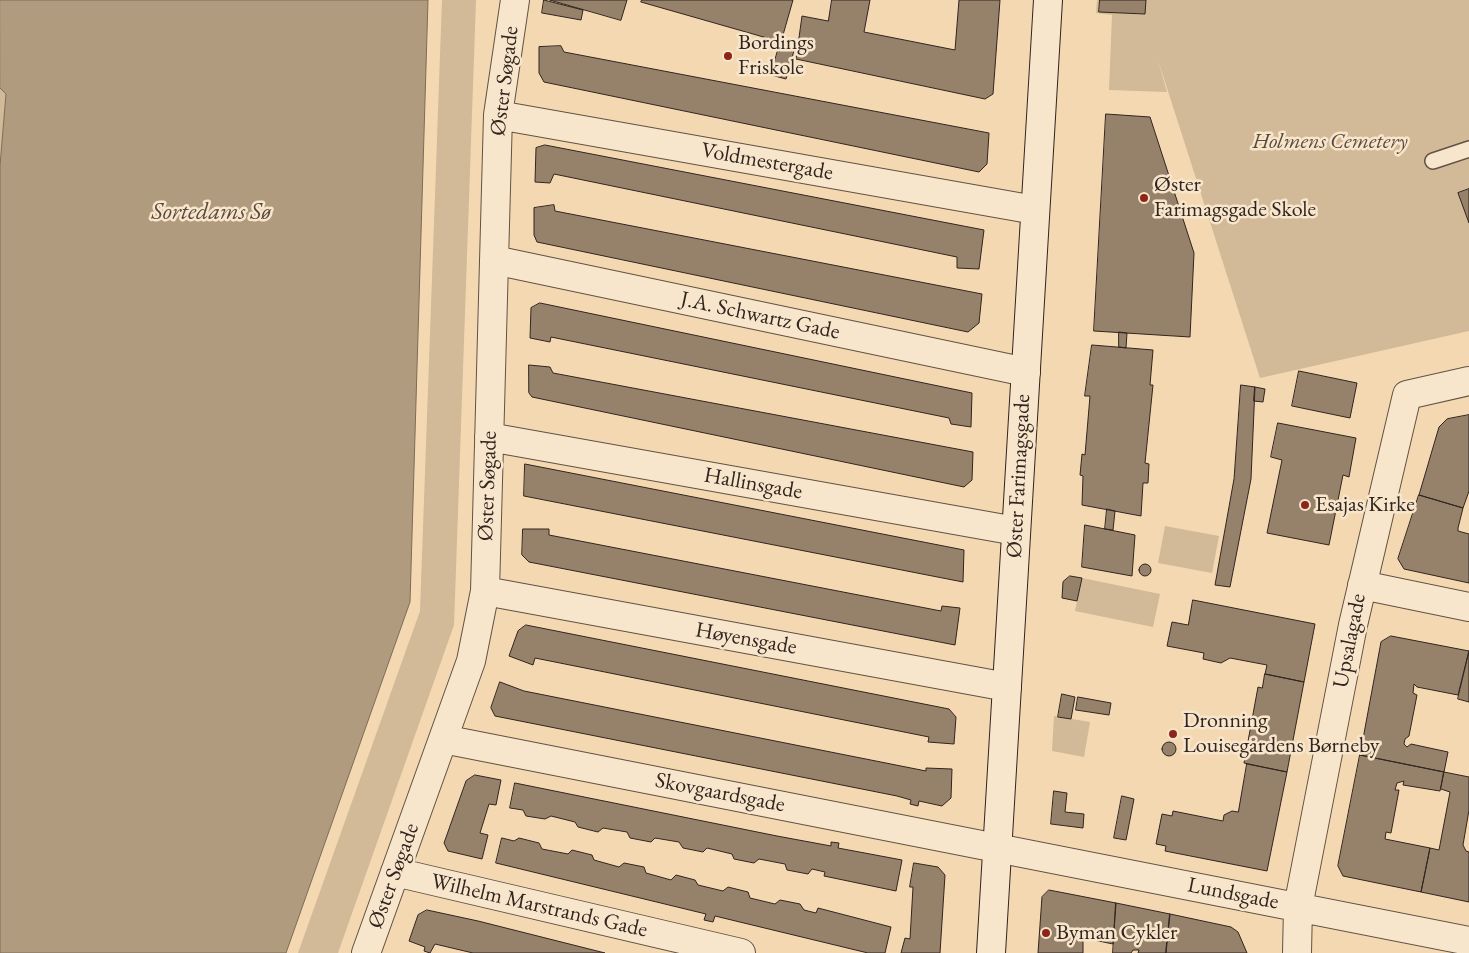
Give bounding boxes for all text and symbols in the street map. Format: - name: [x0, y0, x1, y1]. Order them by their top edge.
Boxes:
- street label: Øster Søgade: [485, 25, 525, 137]
- place label: Bordings Friskole: [738, 30, 814, 81]
- marker: Bordings Friskole: [722, 50, 734, 62]
- park label: Holmens Cemetery: [1252, 129, 1408, 155]
- street label: Voldmestergade: [699, 137, 835, 187]
- place label: Øster Farimagsgade Skole: [1154, 172, 1316, 224]
- marker: Øster Farimagsgade Skole: [1138, 192, 1150, 204]
- water label: Sortedams Sø: [152, 198, 270, 226]
- street label: J.A. Schwartz Gade: [678, 286, 842, 346]
- street label: Øster Farimagsgade: [1002, 393, 1036, 559]
- street label: Øster Søgade: [473, 430, 503, 542]
- street label: Hallinsgade: [702, 462, 804, 506]
- place label: Esajas Kirke: [1315, 492, 1415, 518]
- marker: Esajas Kirke: [1299, 499, 1311, 511]
- street label: Upsalagade: [1328, 592, 1372, 690]
- street label: Høyensgade: [693, 617, 799, 661]
- place label: Dronning Louisegårdens Børneby: [1183, 708, 1379, 759]
- marker: Dronning Louisegårdens Børneby: [1167, 728, 1179, 740]
- street label: Skovgaardsgade: [653, 767, 787, 819]
- street label: Øster Søgade: [363, 820, 425, 932]
- street label: Wilhelm Marstrands Gade: [428, 868, 650, 944]
- street label: Lundsgade: [1185, 872, 1281, 916]
- place label: Byman Cykler: [1056, 920, 1177, 946]
- marker: Byman Cykler: [1040, 927, 1052, 939]

